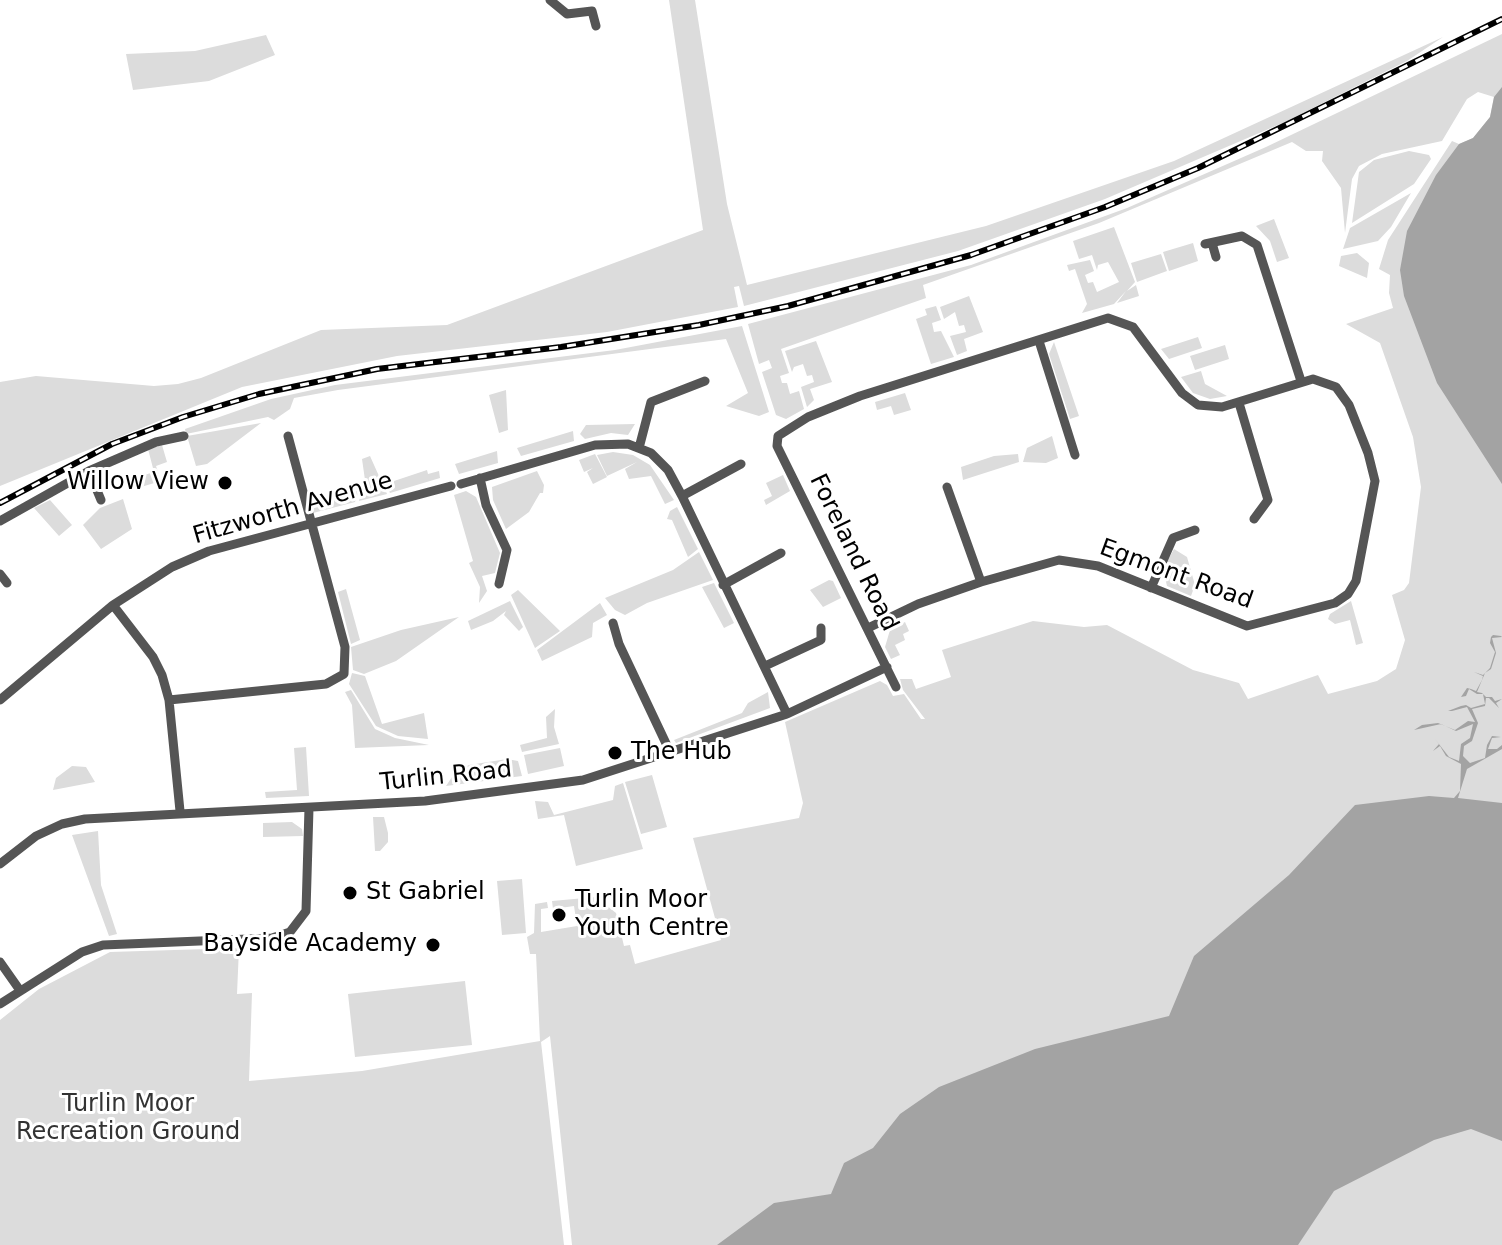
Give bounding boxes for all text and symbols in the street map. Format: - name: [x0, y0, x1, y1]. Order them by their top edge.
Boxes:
- street label: Fitzworth Avenue: [190, 467, 396, 551]
- place label: Willow View: [67, 469, 209, 497]
- street label: Foreland Road: [802, 470, 904, 636]
- marker: Willow View: [216, 474, 234, 492]
- street label: Egmont Road: [1095, 534, 1257, 616]
- place label: The Hub: [631, 739, 732, 767]
- marker: The Hub: [606, 744, 624, 762]
- street label: Turlin Road: [379, 756, 513, 798]
- place label: St Gabriel: [366, 879, 485, 907]
- marker: St Gabriel: [341, 884, 359, 902]
- place label: Turlin Moor Youth Centre: [575, 887, 729, 943]
- marker: Turlin Moor Youth Centre: [550, 906, 568, 924]
- place label: Bayside Academy: [203, 931, 417, 959]
- marker: Bayside Academy: [424, 936, 442, 954]
- park label: Turlin Moor Recreation Ground: [16, 1091, 240, 1147]

